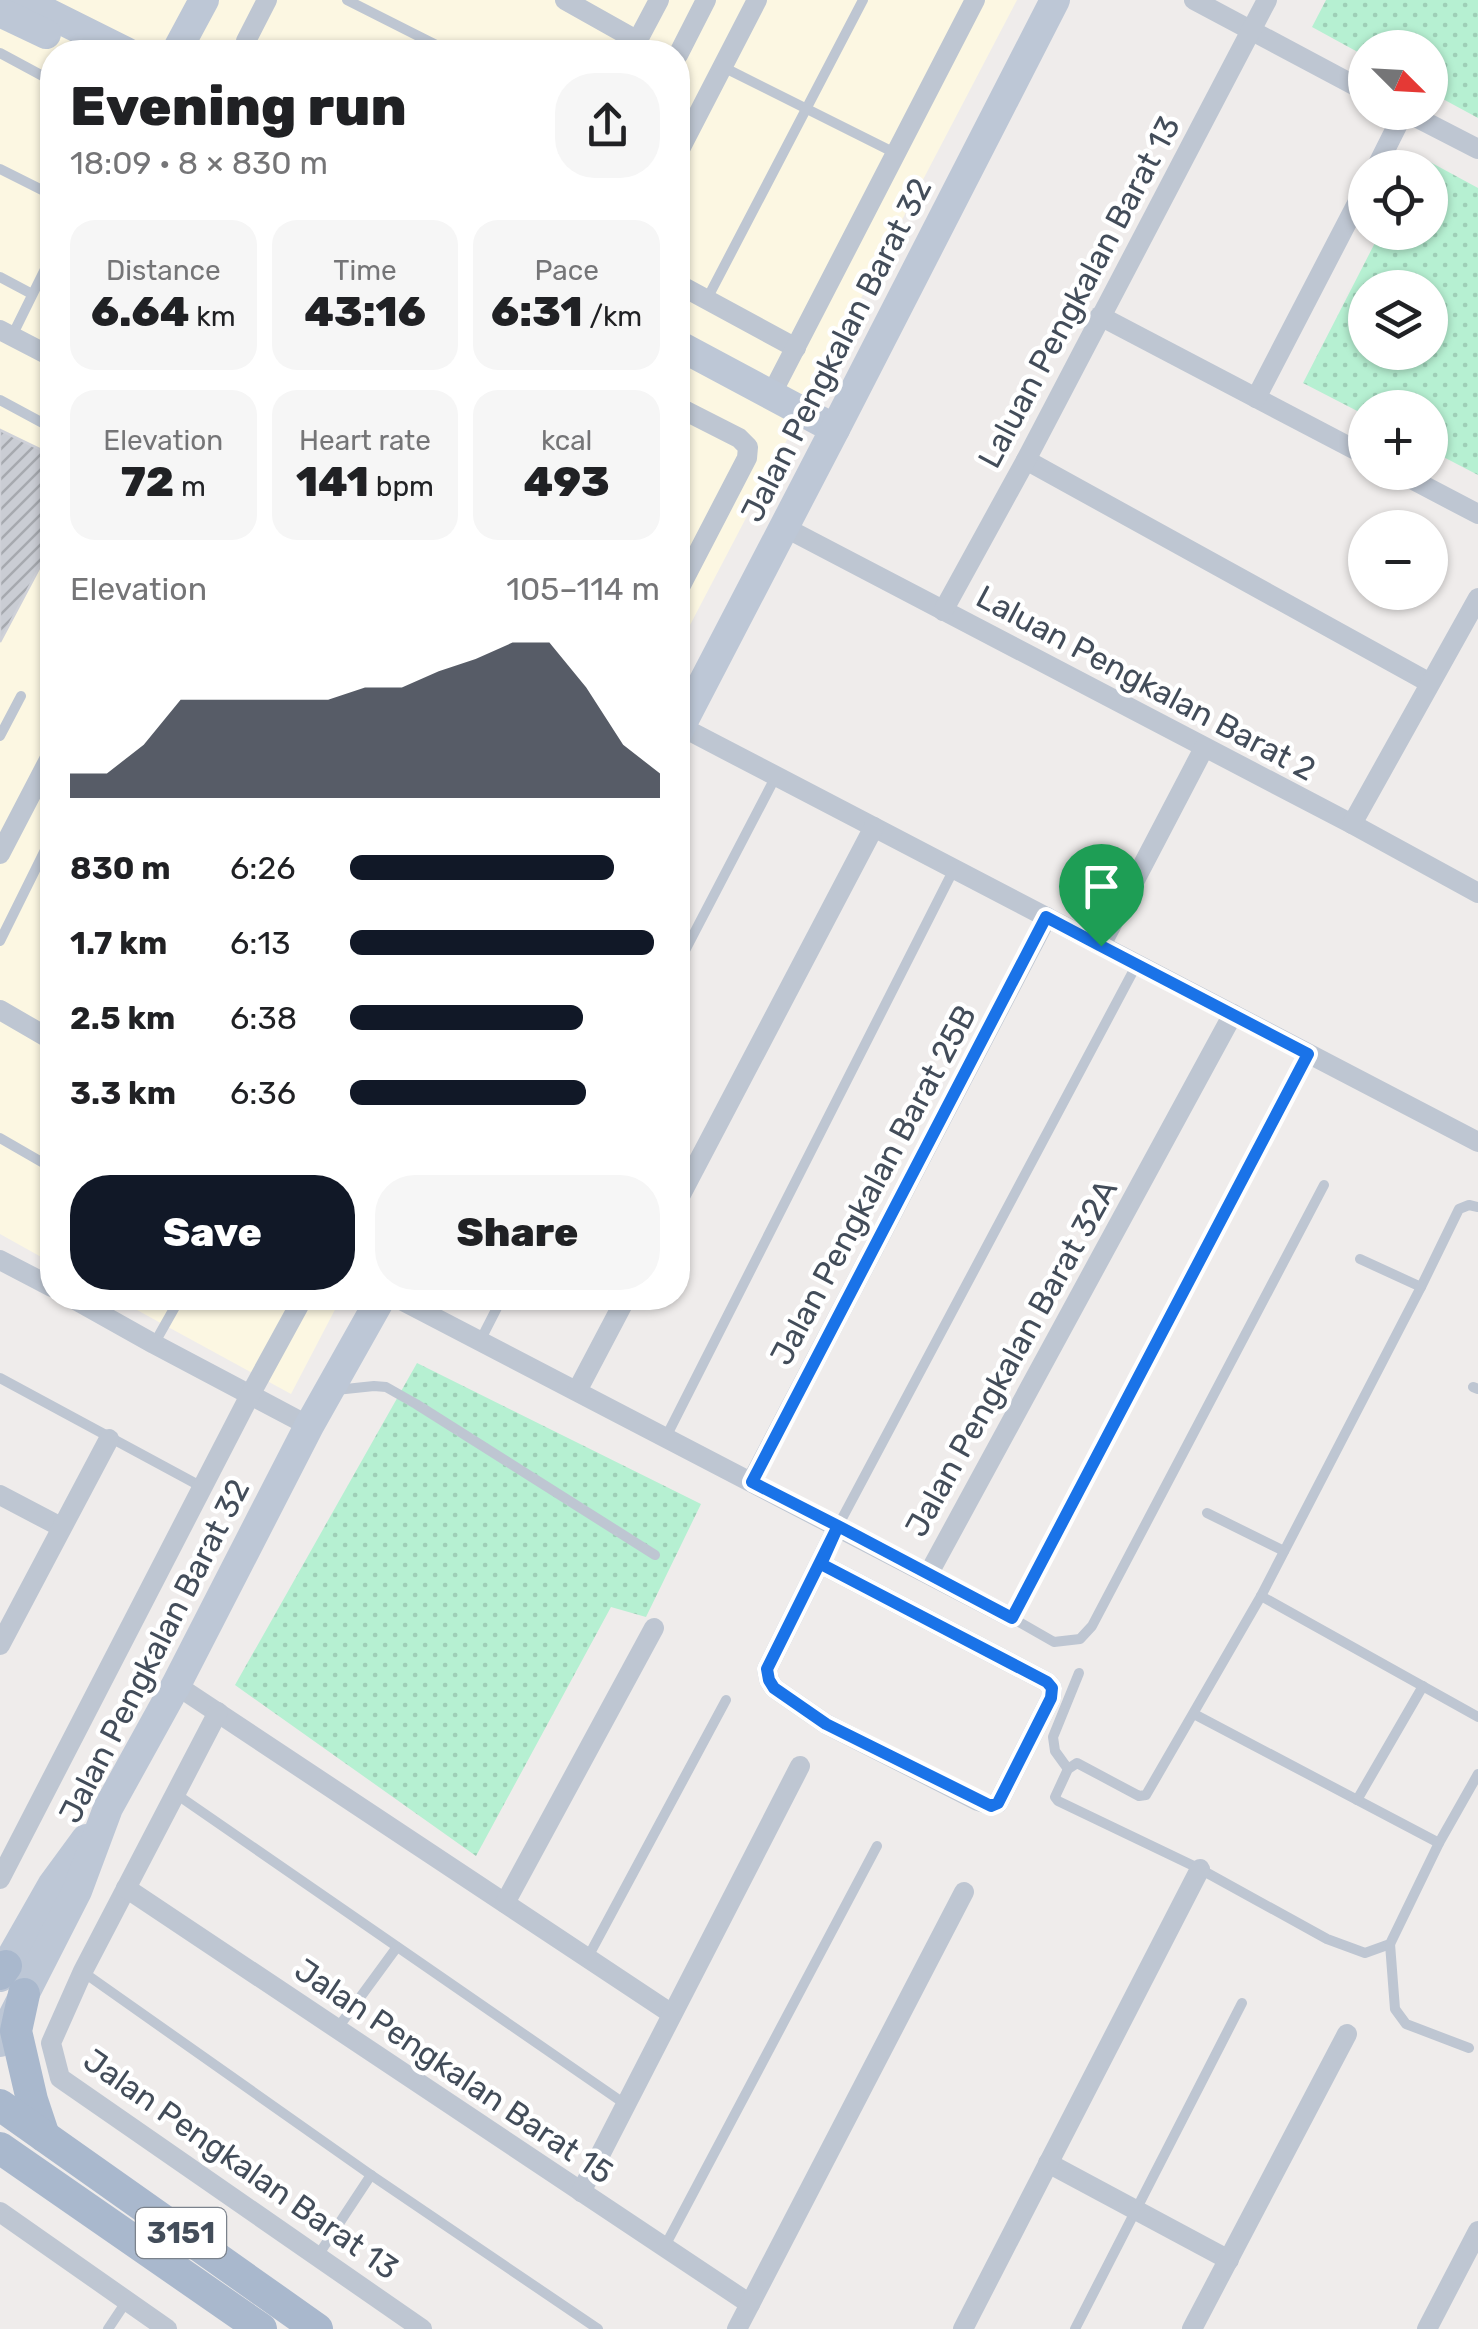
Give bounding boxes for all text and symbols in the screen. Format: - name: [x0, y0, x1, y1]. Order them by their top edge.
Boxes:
- north arrow: [1348, 30, 1448, 130]
- map controls: [1348, 30, 1448, 610]
- button: share: [555, 73, 660, 178]
- text: Evening run: [70, 74, 407, 139]
- street label: Laluan Pengkalan Barat 13: [970, 110, 1188, 474]
- text: 18:09 · 8 × 830 m: [70, 144, 328, 182]
- button: locate: [1348, 150, 1448, 250]
- street label: Jalan Pengkalan Barat 32: [733, 172, 939, 528]
- text: Distance: [106, 254, 221, 287]
- text: Time: [333, 254, 397, 287]
- text: Pace: [535, 254, 599, 287]
- button: layers: [1348, 270, 1448, 370]
- text: 6.64: [91, 287, 190, 337]
- text: 43:16: [304, 287, 426, 337]
- text: 6:31: [491, 287, 583, 337]
- text: km: [190, 300, 236, 333]
- text: /km: [583, 300, 642, 333]
- button: +: [1348, 390, 1448, 490]
- text: Elevation: [103, 424, 223, 457]
- text: Heart rate: [299, 424, 431, 457]
- text: kcal: [541, 424, 592, 457]
- text: 72: [121, 457, 174, 507]
- text: 141: [296, 457, 369, 507]
- text: 493: [524, 457, 610, 507]
- text: m: [174, 470, 206, 503]
- text: bpm: [369, 470, 434, 503]
- button: −: [1348, 510, 1448, 610]
- text: Elevation: [70, 570, 207, 608]
- text: 105–114 m: [506, 570, 660, 608]
- street label: Laluan Pengkalan Barat 2: [970, 577, 1322, 789]
- pin: [1059, 844, 1144, 947]
- text: 830 m: [70, 849, 171, 887]
- text: 6:26: [230, 849, 296, 887]
- icon: arrive: [1074, 859, 1129, 914]
- text: 1.7 km: [70, 924, 167, 962]
- text: 6:13: [230, 924, 290, 962]
- text: 2.5 km: [70, 999, 175, 1037]
- text: 6:38: [230, 999, 297, 1037]
- street label: Jalan Pengkalan Barat 25B: [762, 999, 984, 1371]
- text: 3.3 km: [70, 1074, 176, 1112]
- text: 6:36: [230, 1074, 296, 1112]
- street label: Jalan Pengkalan Barat 32A: [897, 1173, 1125, 1543]
- button: Save: [70, 1175, 355, 1290]
- button: Share: [375, 1175, 660, 1290]
- street label: Jalan Pengkalan Barat 32: [51, 1473, 257, 1829]
- street label: Jalan Pengkalan Barat 15: [288, 1950, 620, 2192]
- street label: Jalan Pengkalan Barat 13: [76, 2041, 406, 2287]
- road number: 3151: [136, 2208, 226, 2258]

